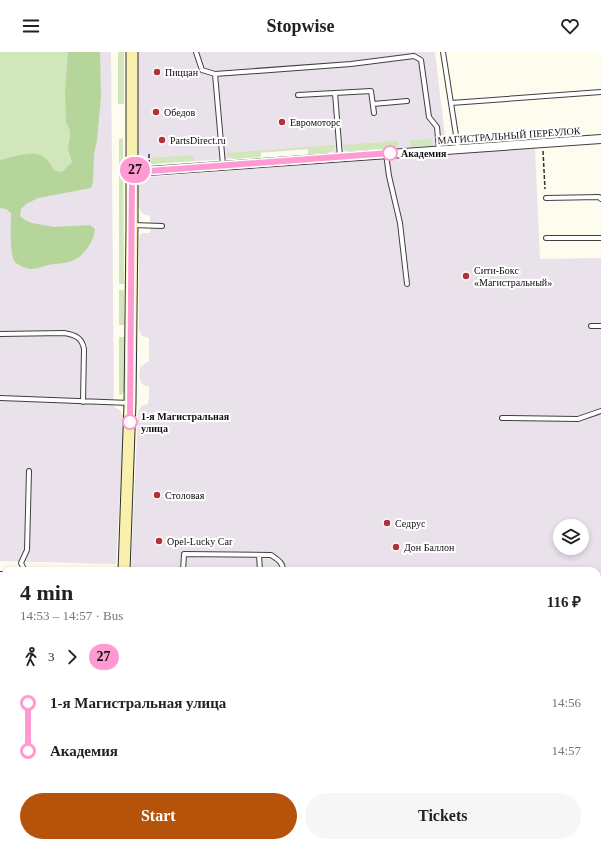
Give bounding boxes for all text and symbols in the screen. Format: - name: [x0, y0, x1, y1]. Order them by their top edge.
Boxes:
- icon: menu: [20, 15, 42, 37]
- icon: heart: [559, 15, 581, 37]
- text: Stopwise: [266, 16, 335, 36]
- marker: Пиццан: [152, 67, 162, 77]
- place label: Пиццан: [165, 67, 199, 78]
- marker: Обедов: [151, 107, 161, 117]
- place label: Обедов: [164, 107, 196, 118]
- marker: Евромоторс: [277, 117, 287, 127]
- place label: Евромоторс: [290, 117, 341, 128]
- street label: МАГИСТРАЛЬНЫЙ ПЕРЕУЛОК: [437, 125, 581, 146]
- marker: PartsDirect.ru: [157, 135, 167, 145]
- place label: PartsDirect.ru: [170, 135, 226, 146]
- marker: Академия: [382, 145, 398, 161]
- place label: Академия: [401, 148, 447, 159]
- line badge: 27: [117, 157, 153, 183]
- text: 27: [128, 162, 142, 177]
- place label: Сити-Бокс «Магистральный»: [474, 265, 552, 288]
- marker: Сити-Бокс «Магистральный»: [461, 271, 471, 281]
- place label: 1-я Магистральная улица: [141, 411, 230, 434]
- marker: 1-я Магистральная улица: [122, 414, 138, 430]
- marker: Столовая: [152, 490, 162, 500]
- place label: Столовая: [165, 490, 205, 501]
- marker: Седрус: [382, 518, 392, 528]
- place label: Седрус: [395, 518, 426, 529]
- map controls: [553, 519, 589, 555]
- button: layers: [553, 519, 589, 555]
- marker: Opel-Lucky Car: [154, 536, 164, 546]
- place label: Opel-Lucky Car: [167, 536, 233, 547]
- marker: Дон Баллон: [391, 542, 401, 552]
- place label: Дон Баллон: [404, 542, 455, 553]
- text: 4 min: [20, 580, 73, 605]
- text: 116 ₽: [547, 594, 581, 610]
- text: 14:53 – 14:57 · Bus: [20, 608, 123, 623]
- icon: walk: [20, 646, 42, 668]
- icon: forward: [61, 646, 83, 668]
- text: 3: [48, 649, 55, 664]
- text: 27: [97, 649, 111, 664]
- text: 1-я Магистральная улица: [50, 695, 226, 711]
- text: 14:56: [551, 695, 581, 710]
- text: Академия: [50, 743, 118, 759]
- text: 14:57: [551, 743, 581, 758]
- button: Start: [20, 793, 297, 839]
- button: Tickets: [305, 793, 581, 839]

